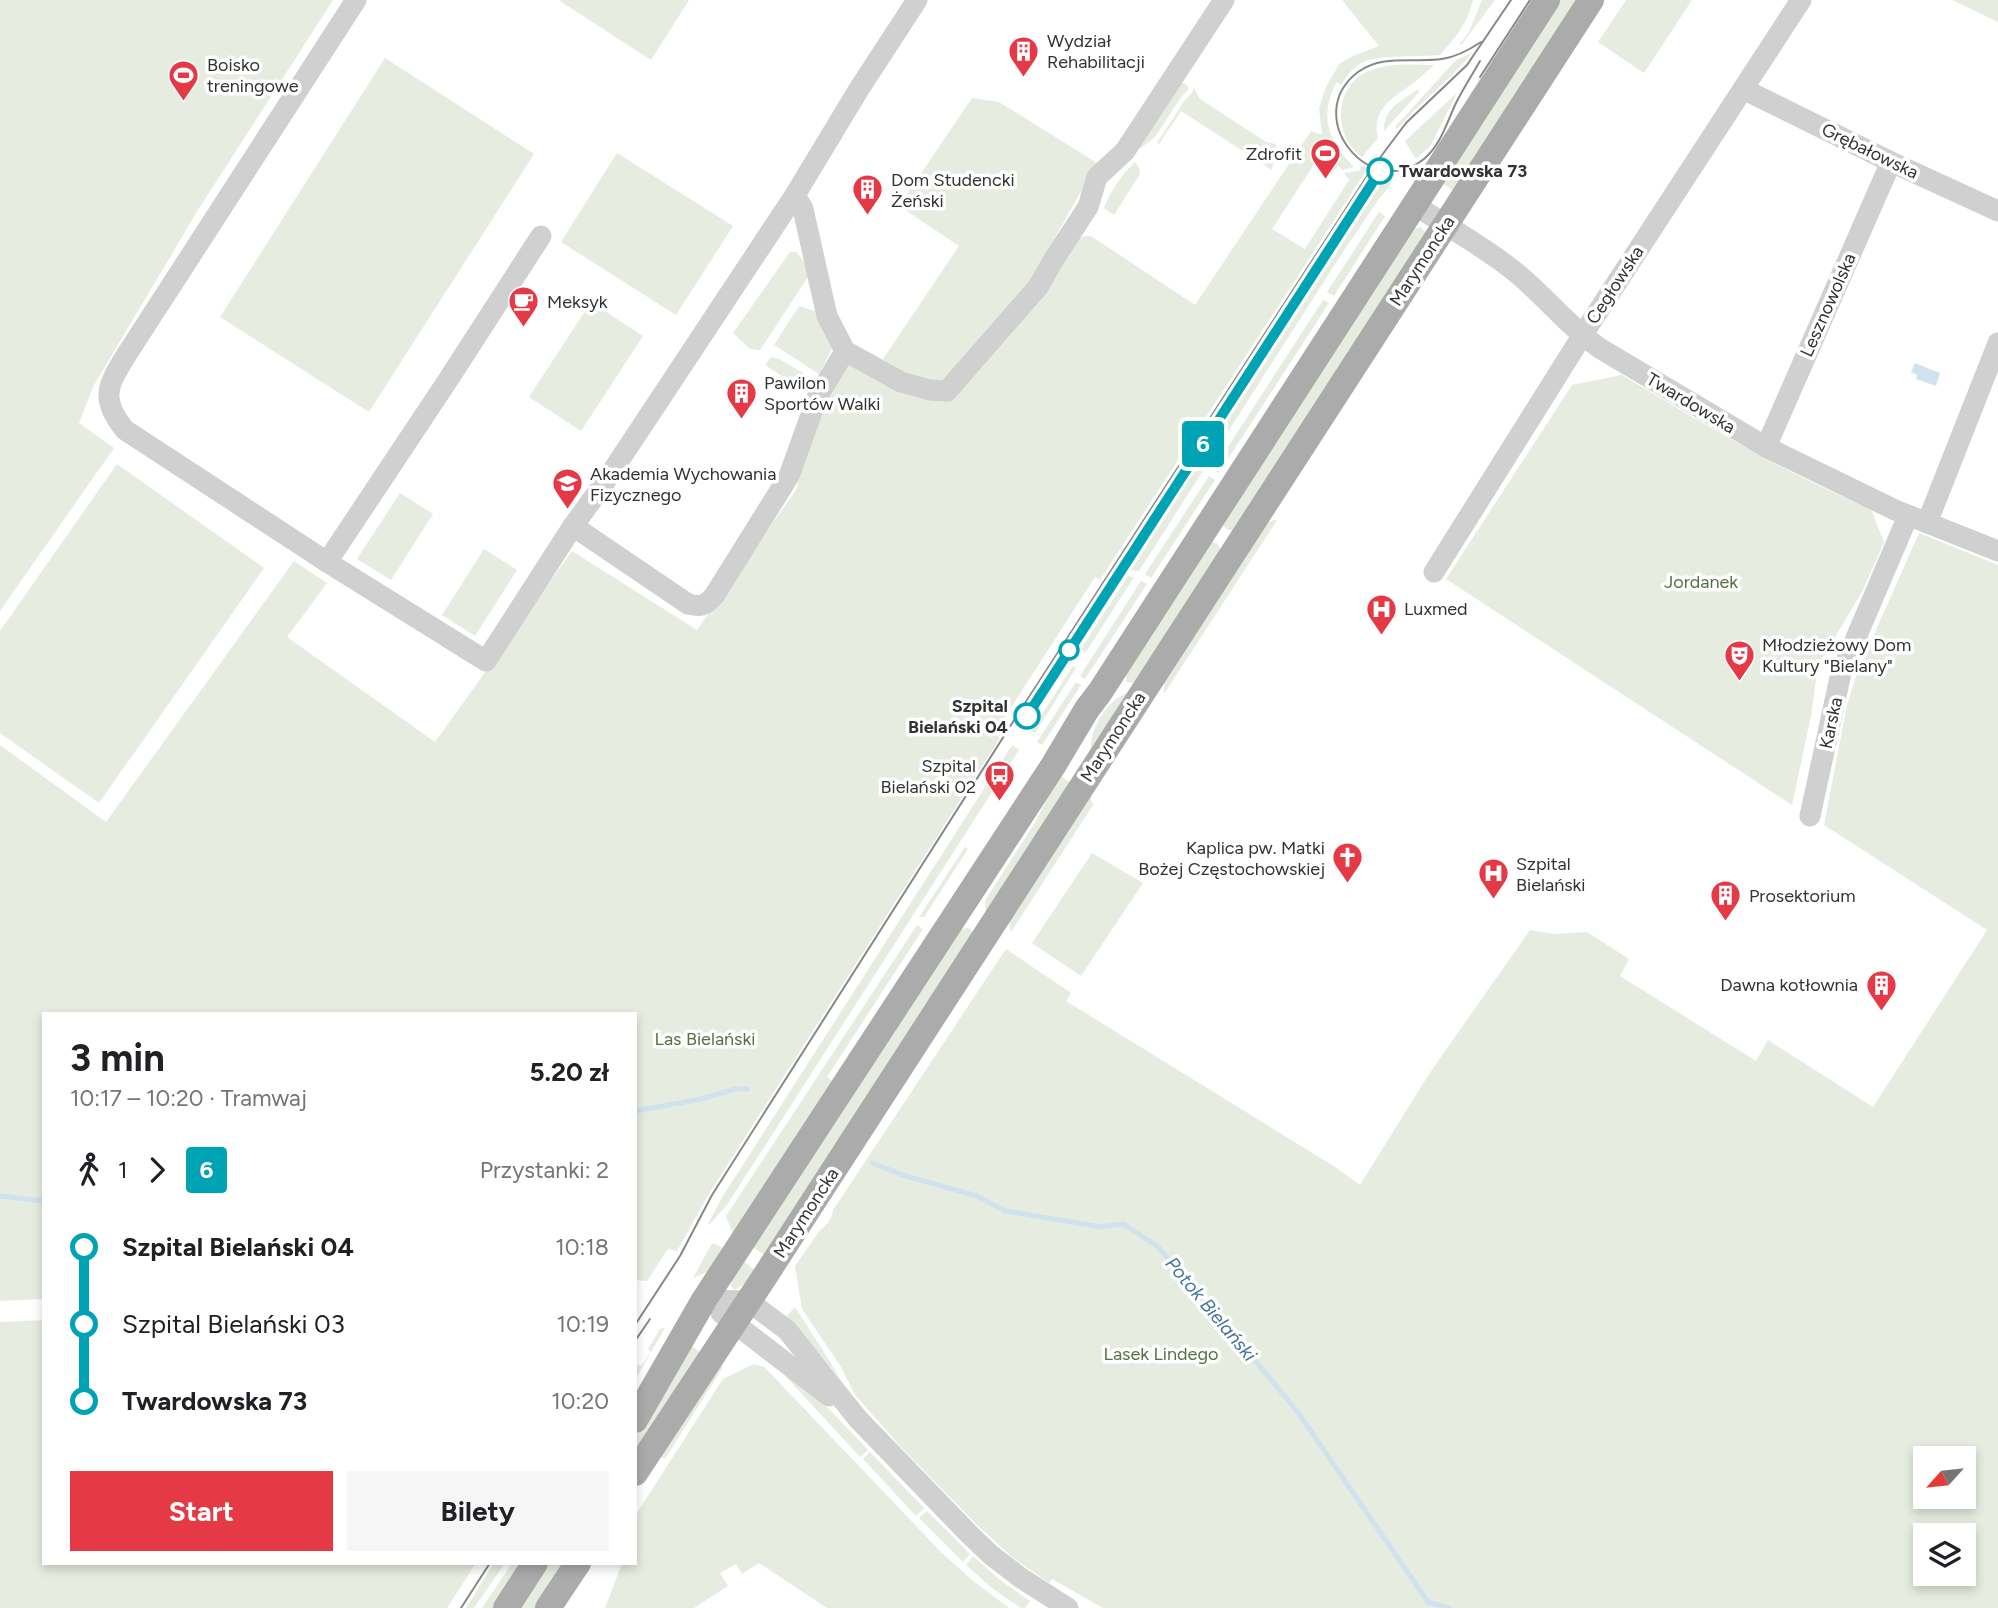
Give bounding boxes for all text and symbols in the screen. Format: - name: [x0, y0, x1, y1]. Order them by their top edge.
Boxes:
- place label: Wydział Rehabilitacji: [1047, 30, 1145, 73]
- building icon: Wydział Rehabilitacji: [1007, 34, 1041, 78]
- place label: Boisko treningowe: [207, 54, 299, 97]
- sports icon: Boisko treningowe: [167, 58, 201, 102]
- street label: Grębałowska: [1818, 118, 1922, 184]
- sports icon: Zdrofit: [1308, 137, 1342, 181]
- place label: Zdrofit: [1246, 143, 1302, 165]
- marker: Twardowska 73: [1367, 158, 1393, 184]
- place label: Twardowska 73: [1399, 160, 1527, 182]
- place label: Dom Studencki Żeński: [891, 169, 1015, 212]
- building icon: Dom Studencki Żeński: [851, 173, 885, 217]
- street label: Marymoncka: [1385, 212, 1459, 310]
- street label: Cegłowska: [1582, 242, 1648, 328]
- street label: Lesznowolska: [1795, 250, 1861, 360]
- cafe icon: Meksyk: [507, 285, 541, 329]
- place label: Meksyk: [547, 291, 608, 313]
- street label: Twardowska: [1643, 368, 1739, 438]
- place label: Pawilon Sportów Walki: [764, 372, 880, 415]
- building icon: Pawilon Sportów Walki: [724, 376, 758, 420]
- line badge: 6: [1180, 421, 1226, 467]
- text: 6: [1196, 429, 1210, 458]
- place label: Akademia Wychowania Fizycznego: [590, 463, 776, 506]
- school or university icon: Akademia Wychowania Fizycznego: [550, 467, 584, 511]
- park label: Jordanek: [1664, 571, 1738, 593]
- hospital icon: Luxmed: [1364, 592, 1398, 636]
- place label: Luxmed: [1404, 598, 1468, 620]
- place label: Młodzieżowy Dom Kultury "Bielany": [1762, 634, 1911, 677]
- theatre icon: Młodzieżowy Dom Kultury "Bielany": [1722, 638, 1756, 682]
- unlabelled marker: [1059, 640, 1079, 660]
- street label: Marymoncka: [1076, 688, 1150, 786]
- place label: Szpital Bielański 04: [908, 695, 1008, 738]
- street label: Karska: [1815, 695, 1847, 751]
- marker: Szpital Bielański 04: [1014, 703, 1040, 729]
- place label: Szpital Bielański 02: [880, 755, 976, 798]
- bus stop icon: Szpital Bielański 02: [982, 759, 1016, 803]
- place label: Kaplica pw. Matki Bożej Częstochowskiej: [1138, 837, 1325, 880]
- church icon: Kaplica pw. Matki Bożej Częstochowskiej: [1331, 841, 1365, 885]
- place label: Szpital Bielański: [1516, 853, 1585, 896]
- hospital icon: Szpital Bielański: [1476, 857, 1510, 901]
- building icon: Prosektorium: [1709, 879, 1743, 923]
- place label: Prosektorium: [1749, 885, 1856, 907]
- building icon: Dawna kotłownia: [1864, 968, 1898, 1012]
- place label: Dawna kotłownia: [1720, 974, 1858, 996]
- park label: Las Bielański: [655, 1028, 755, 1050]
- text: 3 min: [70, 1035, 165, 1081]
- text: 5.20 zł: [530, 1056, 609, 1088]
- text: 10:17 – 10:20 · Tramwaj: [70, 1084, 307, 1112]
- icon: walk: [70, 1151, 108, 1189]
- icon: forward: [138, 1151, 176, 1189]
- text: 6: [200, 1155, 213, 1184]
- text: 1: [118, 1156, 128, 1184]
- text: Przystanki: 2: [480, 1156, 609, 1184]
- street label: Marymoncka: [769, 1164, 843, 1262]
- text: Szpital Bielański 04: [122, 1231, 354, 1263]
- text: 10:18: [555, 1233, 609, 1261]
- water label: Potok Bielański: [1161, 1252, 1262, 1366]
- text: Szpital Bielański 03: [122, 1308, 345, 1340]
- text: 10:19: [556, 1310, 609, 1338]
- park label: Lasek Lindego: [1104, 1343, 1218, 1365]
- text: Twardowska 73: [122, 1385, 307, 1417]
- text: 10:20: [551, 1387, 609, 1415]
- north arrow: [1913, 1446, 1976, 1508]
- map controls: [1913, 1446, 1976, 1586]
- button: Start: [70, 1471, 333, 1551]
- button: Bilety: [347, 1471, 609, 1551]
- button: layers: [1913, 1523, 1976, 1586]

